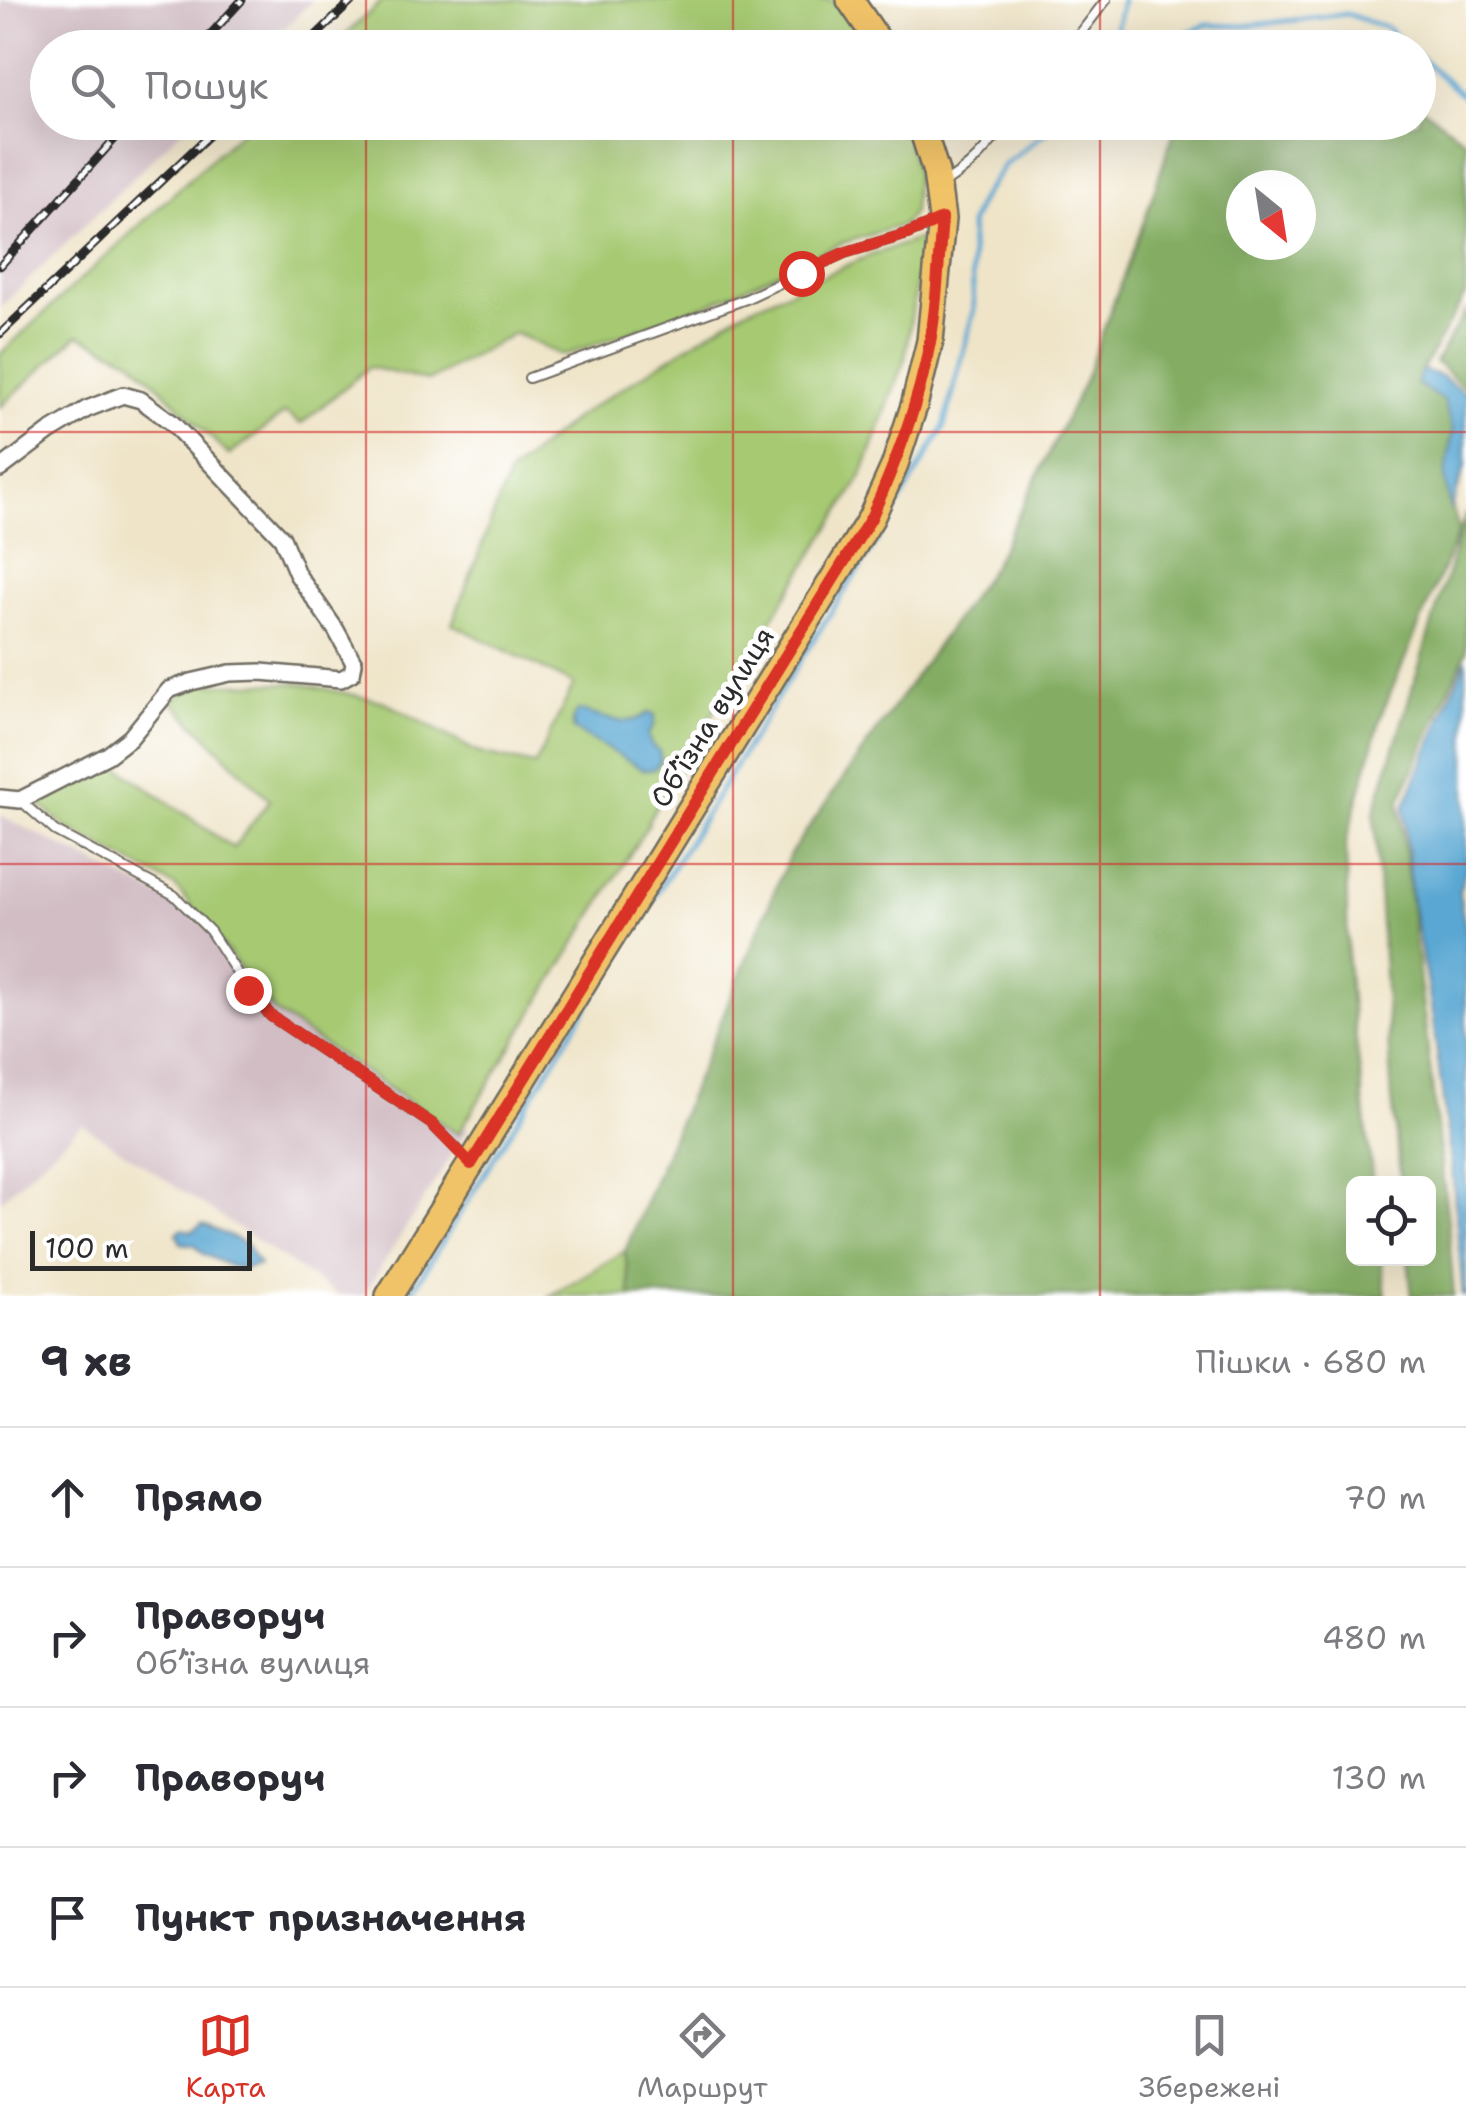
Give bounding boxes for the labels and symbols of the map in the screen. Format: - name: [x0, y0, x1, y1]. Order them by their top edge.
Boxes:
- north arrow: [1226, 170, 1316, 260]
- route start: [779, 251, 825, 297]
- street label: Обʼїзна вулиця: [641, 620, 783, 814]
- route end: [226, 968, 272, 1014]
- scale bar: [30, 1226, 252, 1270]

